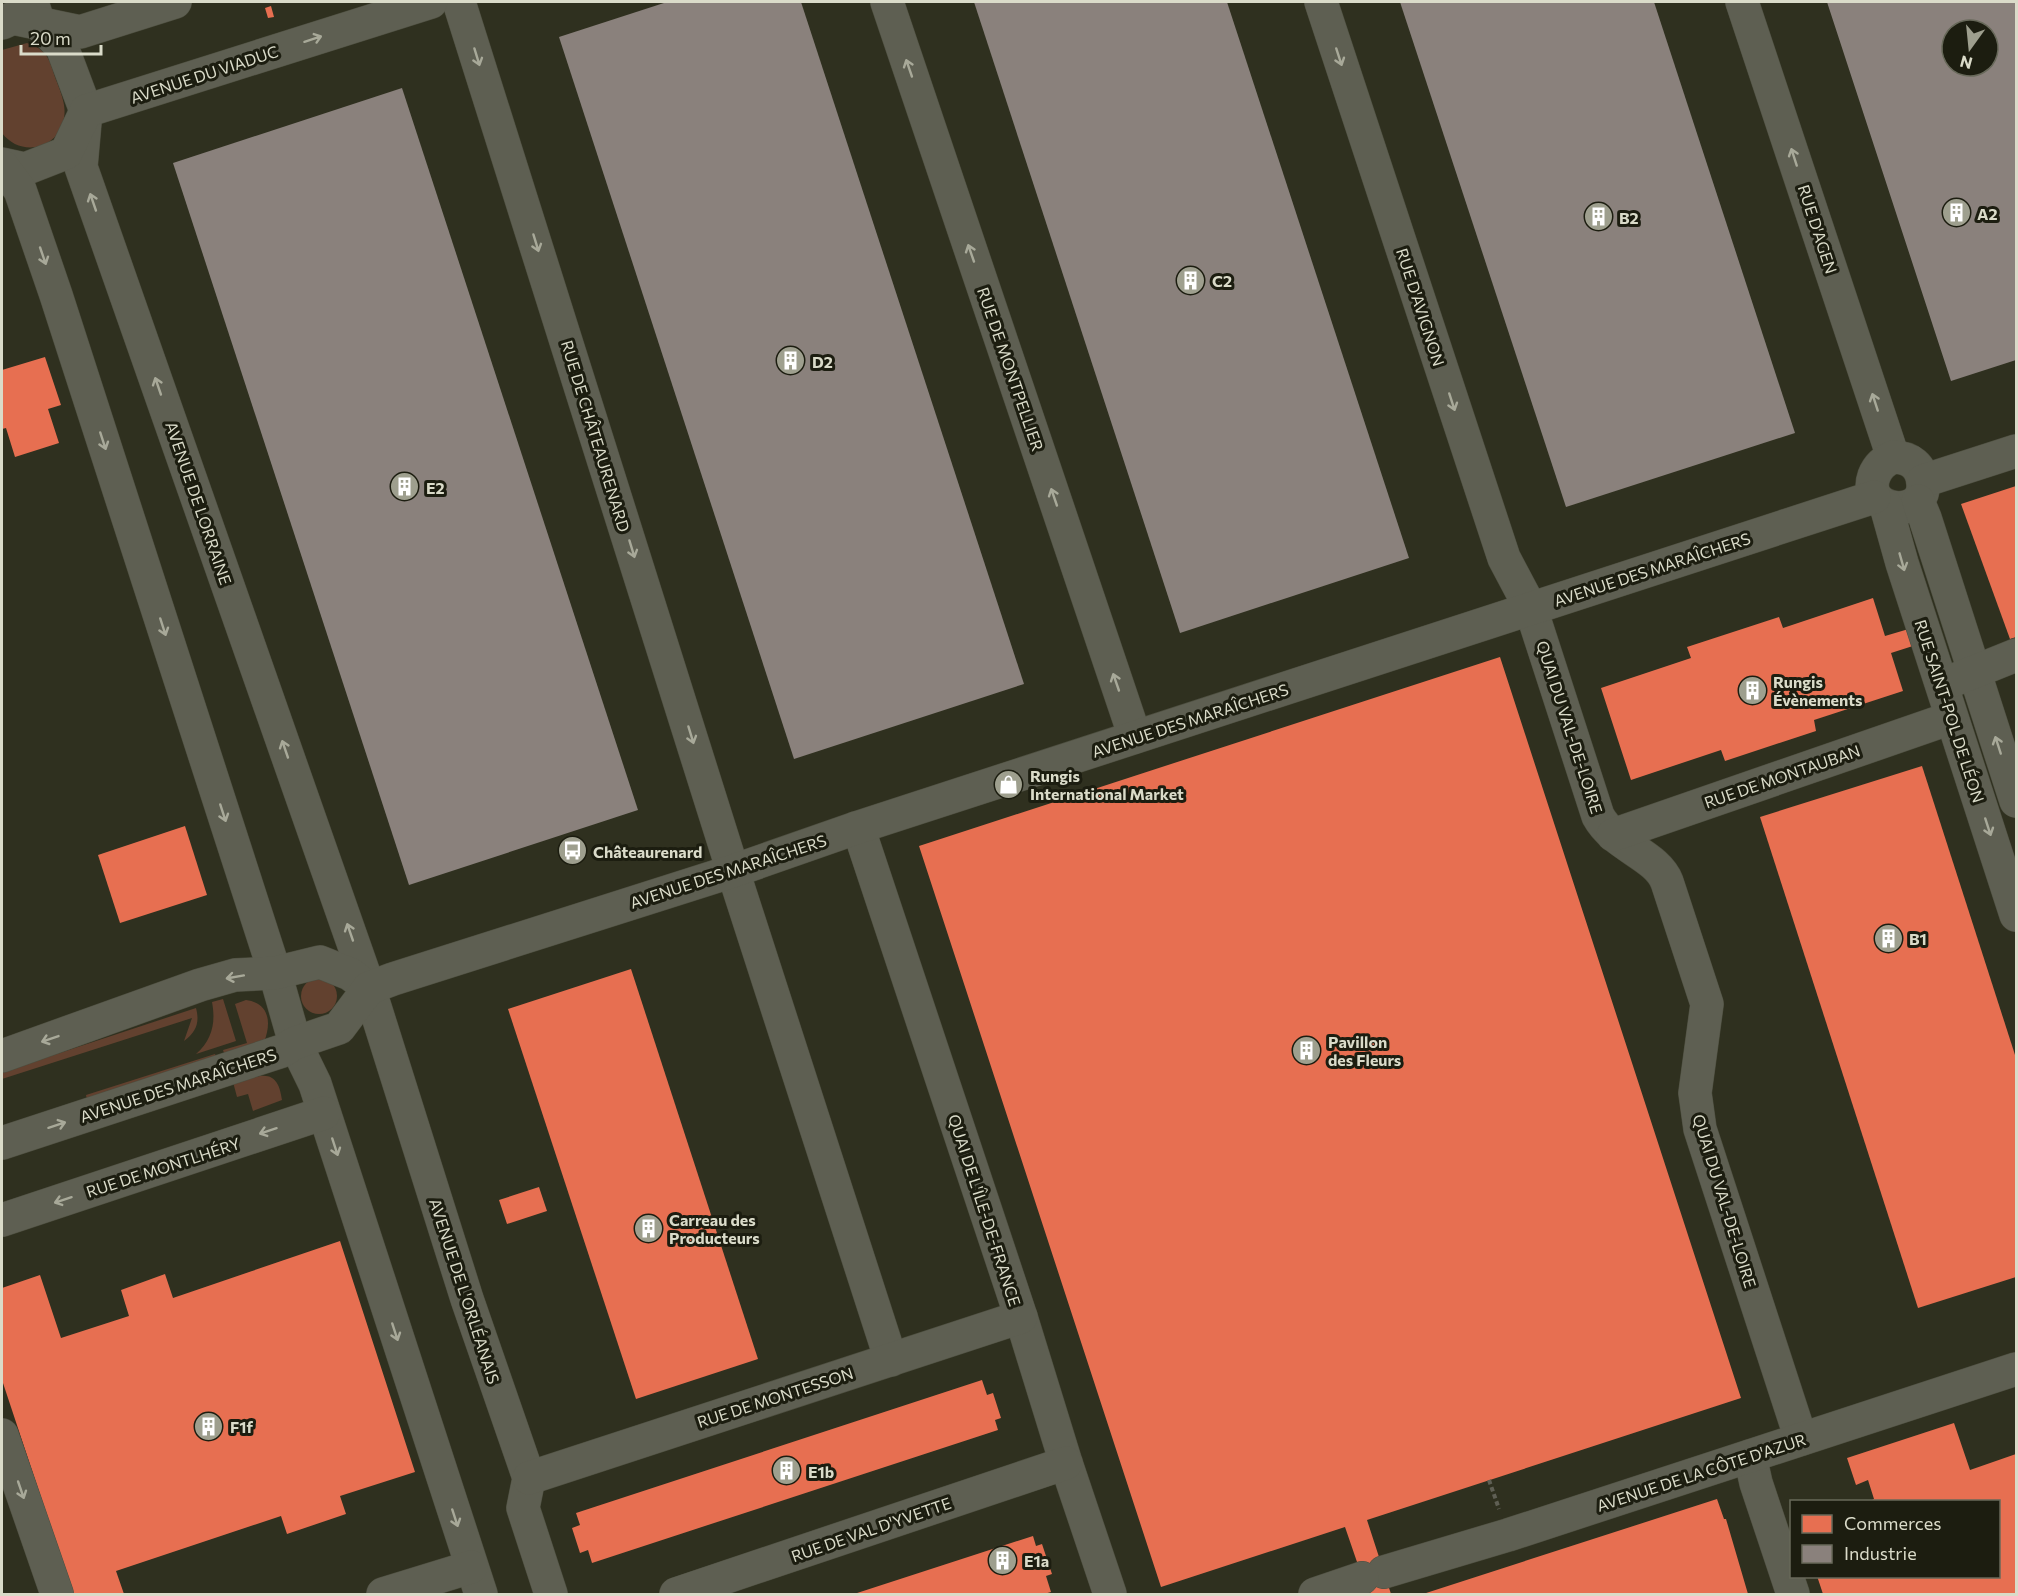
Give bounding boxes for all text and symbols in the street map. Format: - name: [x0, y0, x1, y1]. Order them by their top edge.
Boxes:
- scale bar: [21, 18, 100, 56]
- north arrow: [1940, 18, 2000, 78]
- text: 20 m: [30, 27, 71, 49]
- one-way arrow: [303, 33, 322, 44]
- street label: AVENUE DU VIADUC: [128, 41, 280, 107]
- one-way arrow: [472, 47, 483, 66]
- one-way arrow: [1334, 47, 1345, 66]
- text: N: [1958, 52, 1974, 74]
- one-way arrow: [903, 59, 914, 78]
- one-way arrow: [1787, 148, 1798, 167]
- street label: RUE D'AGEN: [1795, 182, 1841, 276]
- one-way arrow: [87, 193, 98, 212]
- building icon: A2: [1940, 197, 1972, 229]
- building icon: B2: [1582, 201, 1614, 233]
- place label: A2: [1977, 204, 1998, 223]
- place label: B2: [1619, 208, 1639, 227]
- one-way arrow: [531, 233, 542, 252]
- one-way arrow: [965, 244, 976, 263]
- one-way arrow: [38, 246, 49, 265]
- street label: RUE D'AVIGNON: [1393, 246, 1449, 368]
- building icon: C2: [1175, 264, 1207, 296]
- place label: C2: [1212, 271, 1232, 290]
- street label: RUE DE MONTPELLIER: [974, 285, 1048, 454]
- street label: RUE DE CHÂTEAURENARD: [558, 338, 634, 534]
- building icon: D2: [775, 345, 807, 377]
- place label: D2: [812, 352, 833, 371]
- one-way arrow: [151, 377, 162, 396]
- one-way arrow: [1448, 392, 1459, 411]
- one-way arrow: [1868, 393, 1879, 412]
- street label: AVENUE DE LORRAINE: [162, 419, 236, 587]
- one-way arrow: [98, 431, 109, 450]
- building icon: E2: [389, 471, 421, 503]
- place label: E2: [426, 478, 445, 497]
- one-way arrow: [1047, 488, 1058, 507]
- street label: AVENUE DES MARAÎCHERS: [1551, 528, 1753, 610]
- one-way arrow: [627, 539, 638, 558]
- one-way arrow: [1896, 552, 1908, 571]
- one-way arrow: [158, 617, 169, 636]
- street label: RUE SAINT-POL DE LÉON: [1911, 617, 1989, 805]
- street label: QUAI DU VAL-DE-LOIRE: [1533, 638, 1607, 816]
- place label: Rungis Évènements: [1773, 672, 1863, 709]
- one-way arrow: [1110, 673, 1121, 692]
- building icon: Rungis Évènements: [1736, 674, 1768, 706]
- street label: AVENUE DES MARAÎCHERS: [1089, 679, 1291, 761]
- one-way arrow: [686, 725, 697, 744]
- one-way arrow: [1992, 736, 2003, 755]
- one-way arrow: [279, 740, 290, 758]
- street label: RUE DE MONTAUBAN: [1702, 740, 1862, 812]
- place label: Rungis International Market: [1030, 766, 1184, 803]
- shop icon: Rungis International Market: [993, 768, 1025, 800]
- one-way arrow: [218, 803, 229, 822]
- one-way arrow: [1983, 817, 1994, 836]
- street label: AVENUE DES MARAÎCHERS: [627, 830, 829, 912]
- bus stop icon: Châteaurenard: [556, 835, 588, 867]
- place label: Châteaurenard: [593, 842, 702, 861]
- building icon: B1: [1872, 922, 1904, 954]
- one-way arrow: [343, 924, 354, 942]
- place label: B1: [1909, 929, 1927, 948]
- one-way arrow: [226, 971, 245, 982]
- place label: Pavillon des Fleurs: [1328, 1032, 1401, 1069]
- building icon: Pavillon des Fleurs: [1291, 1034, 1323, 1066]
- one-way arrow: [42, 1035, 60, 1046]
- street label: AVENUE DES MARAÎCHERS: [77, 1044, 279, 1126]
- street label: QUAI DE L'ÎLE-DE-FRANCE: [945, 1111, 1025, 1309]
- street label: QUAI DU VAL-DE-LOIRE: [1689, 1112, 1761, 1290]
- one-way arrow: [47, 1119, 66, 1130]
- one-way arrow: [259, 1127, 278, 1138]
- street label: RUE DE MONTLHÉRY: [84, 1133, 243, 1201]
- one-way arrow: [330, 1137, 341, 1156]
- one-way arrow: [54, 1195, 73, 1206]
- street label: AVENUE DE L'ORLÉANAIS: [426, 1196, 504, 1386]
- place label: Carreau des Producteurs: [669, 1210, 760, 1247]
- building icon: Carreau des Producteurs: [632, 1212, 664, 1244]
- one-way arrow: [390, 1322, 401, 1341]
- street label: RUE DE MONTESSON: [695, 1363, 855, 1431]
- building icon: F1f: [193, 1410, 225, 1442]
- place label: F1f: [230, 1417, 253, 1436]
- street label: AVENUE DE LA CÔTE D'AZUR: [1594, 1429, 1808, 1515]
- building icon: E1b: [771, 1455, 803, 1487]
- place label: E1b: [808, 1462, 834, 1481]
- one-way arrow: [16, 1480, 27, 1499]
- street label: RUE DE VAL D'YVETTE: [788, 1493, 954, 1565]
- legend: [1790, 1500, 2000, 1578]
- one-way arrow: [450, 1508, 461, 1527]
- text: Commerces: [1844, 1512, 1941, 1534]
- text: Industrie: [1844, 1542, 1917, 1564]
- building icon: E1a: [987, 1544, 1019, 1576]
- place label: E1a: [1024, 1551, 1049, 1570]

